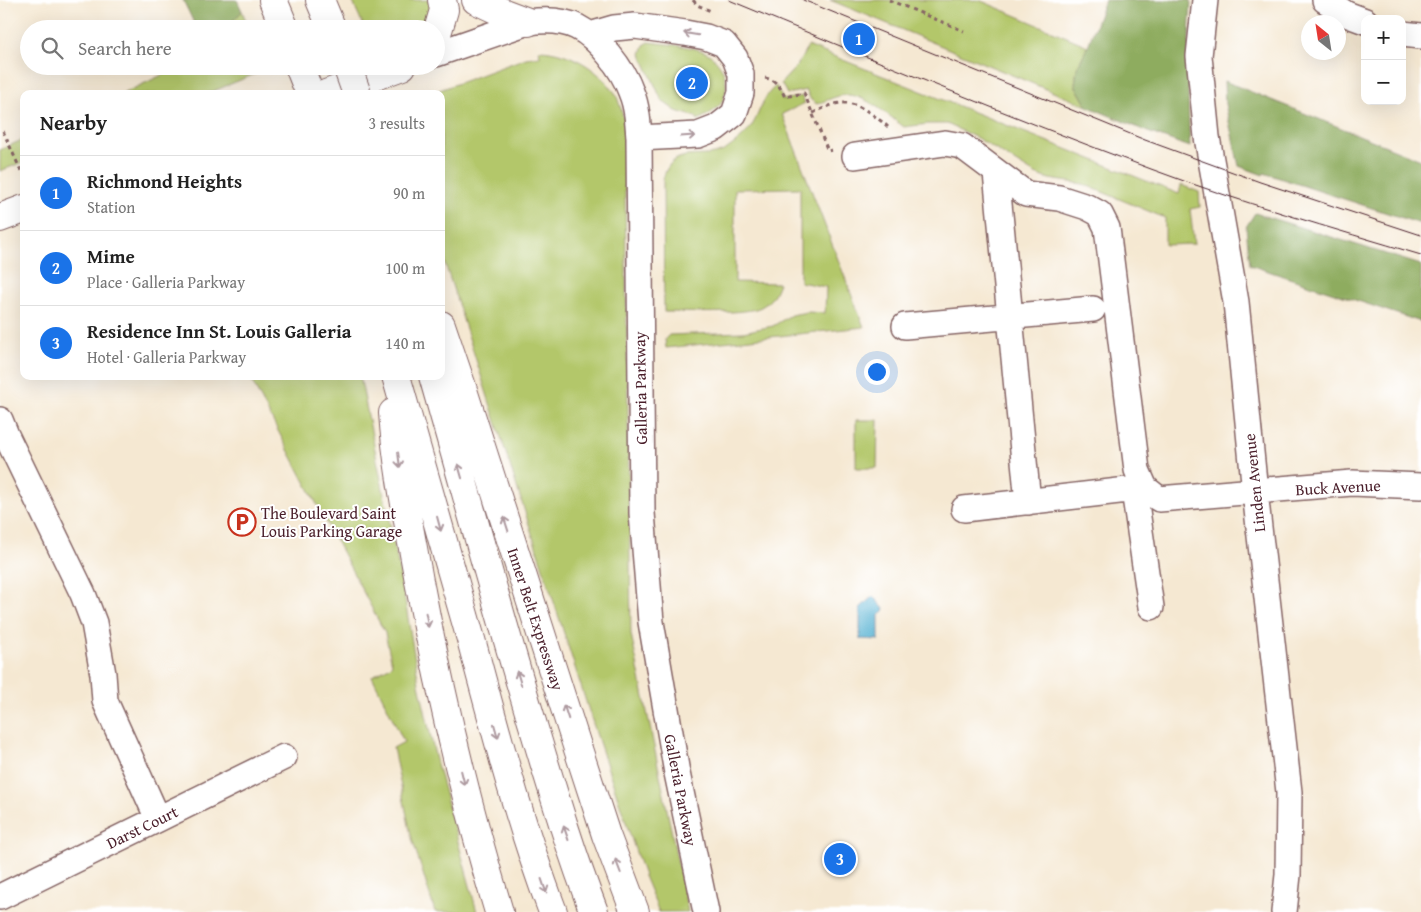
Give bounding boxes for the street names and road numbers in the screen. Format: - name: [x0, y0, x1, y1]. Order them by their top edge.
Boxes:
- street label: Galleria Parkway: [627, 331, 653, 445]
- street label: Linden Avenue: [1237, 433, 1271, 533]
- street label: Buck Avenue: [1295, 473, 1381, 501]
- street label: Inner Belt Expressway: [502, 545, 570, 694]
- street label: Galleria Parkway: [658, 732, 704, 848]
- street label: Darst Court: [102, 799, 182, 855]

